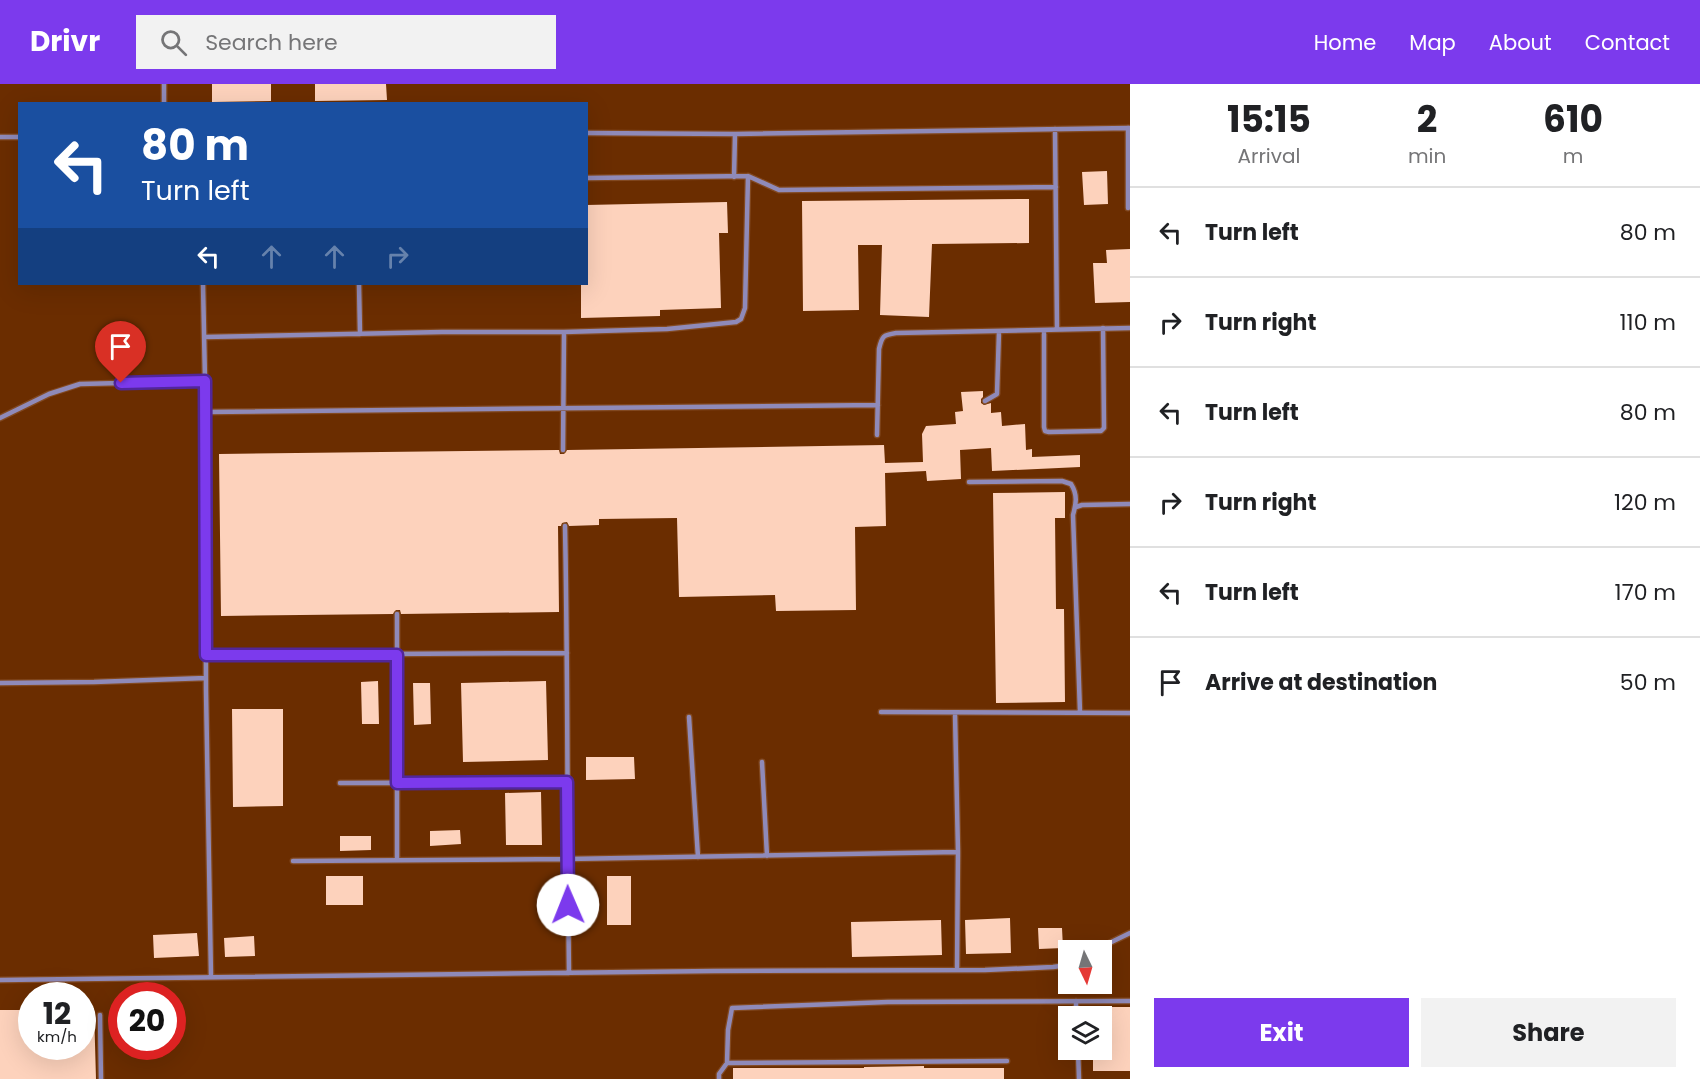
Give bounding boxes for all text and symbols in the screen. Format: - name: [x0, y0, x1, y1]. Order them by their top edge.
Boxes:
- search box: [136, 15, 556, 69]
- text: Drivr: [30, 22, 100, 61]
- icon: search: [157, 26, 190, 59]
- text: Search here: [205, 27, 338, 58]
- text: Home: [1314, 28, 1376, 57]
- text: Map: [1409, 28, 1456, 57]
- text: About: [1489, 28, 1552, 57]
- text: Contact: [1585, 28, 1670, 57]
- text: 15:15: [1227, 94, 1311, 145]
- text: 2: [1417, 94, 1437, 145]
- text: 610: [1543, 94, 1603, 145]
- text: 80 m: [141, 116, 249, 175]
- icon: left: [42, 126, 120, 204]
- text: Arrival: [1237, 142, 1300, 170]
- text: min: [1408, 142, 1446, 170]
- text: m: [1563, 142, 1583, 170]
- text: Turn left: [141, 172, 250, 209]
- icon: left: [1154, 216, 1187, 249]
- text: Turn left: [1205, 217, 1299, 248]
- text: 80 m: [1620, 217, 1676, 248]
- icon: left: [192, 240, 225, 273]
- icon: ahead: [255, 240, 288, 273]
- icon: ahead: [318, 240, 351, 273]
- icon: right: [381, 240, 414, 273]
- icon: right: [1154, 306, 1187, 339]
- text: Turn right: [1205, 307, 1316, 338]
- text: 110 m: [1620, 307, 1676, 338]
- pin: [95, 321, 146, 383]
- icon: arrive: [104, 330, 137, 363]
- icon: left: [1154, 396, 1187, 429]
- text: Turn left: [1205, 397, 1299, 428]
- text: 80 m: [1620, 397, 1676, 428]
- icon: right: [1154, 486, 1187, 519]
- text: Turn right: [1205, 487, 1316, 518]
- text: 120 m: [1614, 487, 1676, 518]
- icon: left: [1154, 576, 1187, 609]
- text: Turn left: [1205, 577, 1299, 608]
- text: 170 m: [1615, 577, 1676, 608]
- icon: arrive: [1154, 666, 1187, 699]
- text: Arrive at destination: [1205, 667, 1437, 698]
- text: 50 m: [1620, 667, 1676, 698]
- position arrow: [536, 873, 600, 937]
- north arrow: [1058, 940, 1112, 994]
- map controls: [1058, 940, 1112, 1060]
- speed limit sign: 20: [108, 982, 186, 1060]
- text: 12: [43, 992, 71, 1035]
- button: Exit: [1154, 998, 1409, 1067]
- button: Share: [1421, 998, 1676, 1067]
- button: layers: [1058, 1006, 1112, 1060]
- text: km/h: [37, 1026, 77, 1047]

